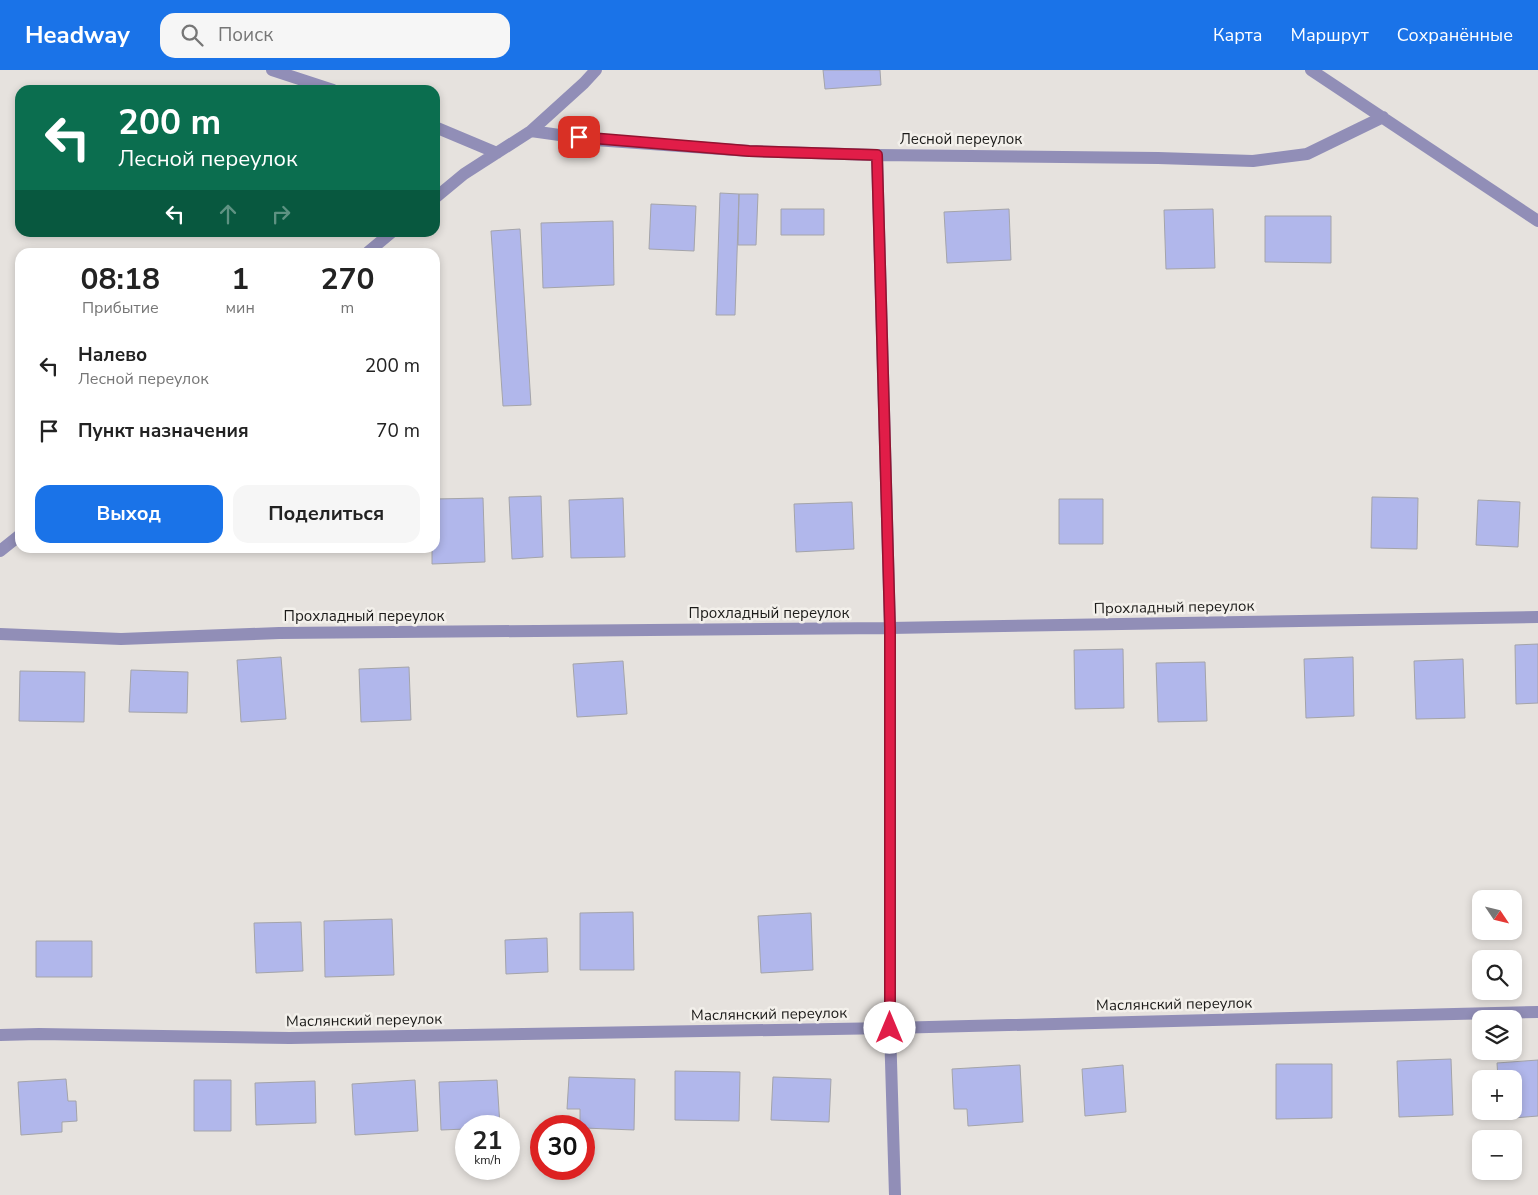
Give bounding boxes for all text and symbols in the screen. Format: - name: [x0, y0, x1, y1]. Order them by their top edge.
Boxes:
- search box: [160, 13, 510, 58]
- text: Headway: [25, 19, 130, 51]
- icon: search: [178, 21, 206, 49]
- text: Поиск: [218, 22, 273, 48]
- text: Карта: [1213, 23, 1263, 47]
- text: Маршрут: [1291, 23, 1369, 47]
- text: Сохранённые: [1397, 23, 1513, 47]
- text: 200 m: [118, 99, 221, 146]
- icon: left: [35, 105, 100, 170]
- pin: [558, 116, 600, 158]
- icon: arrive: [565, 123, 593, 151]
- street label: Лесной переулок: [900, 129, 1022, 149]
- text: Лесной переулок: [118, 144, 298, 174]
- icon: left: [161, 200, 189, 228]
- icon: ahead: [214, 200, 242, 228]
- icon: right: [267, 200, 295, 228]
- text: 08:18: [81, 259, 160, 300]
- text: 1: [231, 259, 249, 300]
- text: 270: [320, 259, 374, 300]
- text: Прибытие: [82, 297, 159, 319]
- text: мин: [226, 297, 255, 319]
- text: m: [341, 297, 354, 319]
- text: Налево: [78, 342, 147, 368]
- icon: left: [35, 352, 63, 380]
- text: 200 m: [365, 353, 420, 379]
- text: Лесной переулок: [78, 368, 209, 390]
- icon: arrive: [35, 417, 63, 445]
- text: Пункт назначения: [78, 418, 249, 444]
- text: 70 m: [376, 418, 420, 444]
- button: Выход: [35, 485, 223, 543]
- button: Поделиться: [233, 485, 420, 543]
- street label: Прохладный переулок: [1093, 596, 1255, 618]
- street label: Прохладный переулок: [689, 603, 849, 623]
- street label: Прохладный переулок: [284, 606, 444, 626]
- north arrow: [1472, 890, 1522, 940]
- map controls: [1472, 890, 1522, 1180]
- button: search: [1472, 950, 1522, 1000]
- street label: Маслянский переулок: [1096, 993, 1252, 1015]
- position arrow: [863, 1001, 915, 1053]
- street label: Маслянский переулок: [691, 1003, 847, 1025]
- street label: Маслянский переулок: [286, 1009, 442, 1031]
- button: layers: [1472, 1010, 1522, 1060]
- button: +: [1472, 1070, 1522, 1120]
- speed limit sign: 30: [530, 1115, 595, 1180]
- text: 21: [472, 1124, 503, 1158]
- button: −: [1472, 1130, 1522, 1180]
- text: km/h: [474, 1152, 501, 1168]

